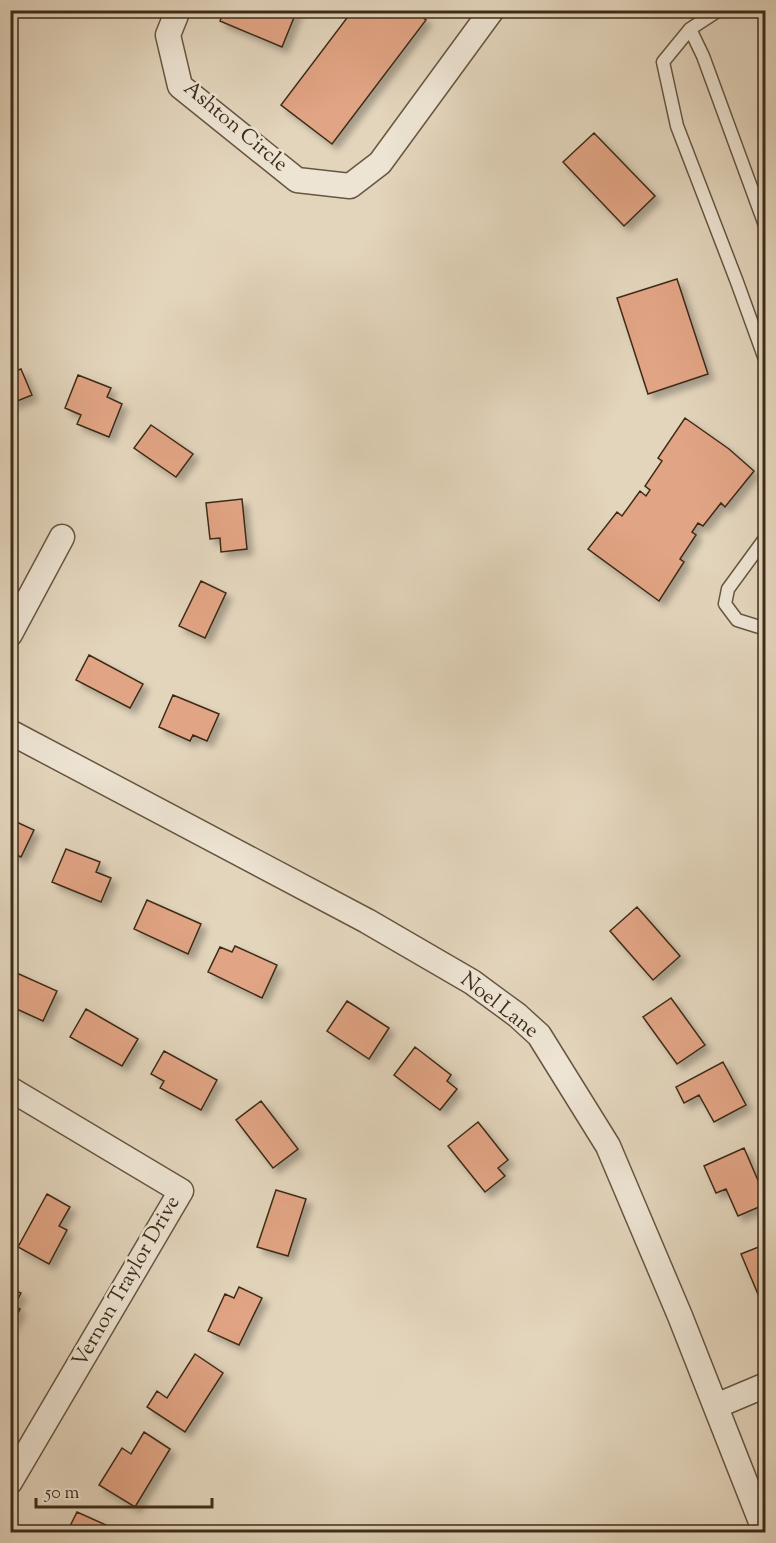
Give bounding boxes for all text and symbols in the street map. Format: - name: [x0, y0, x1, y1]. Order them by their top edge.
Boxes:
- street label: Ashton Circle: [176, 74, 294, 180]
- street label: Noel Lane: [453, 966, 545, 1046]
- street label: Vernon Traylor Drive: [66, 1191, 188, 1373]
- scale bar: [36, 1471, 212, 1509]
- text: 50 m: [44, 1481, 80, 1507]

